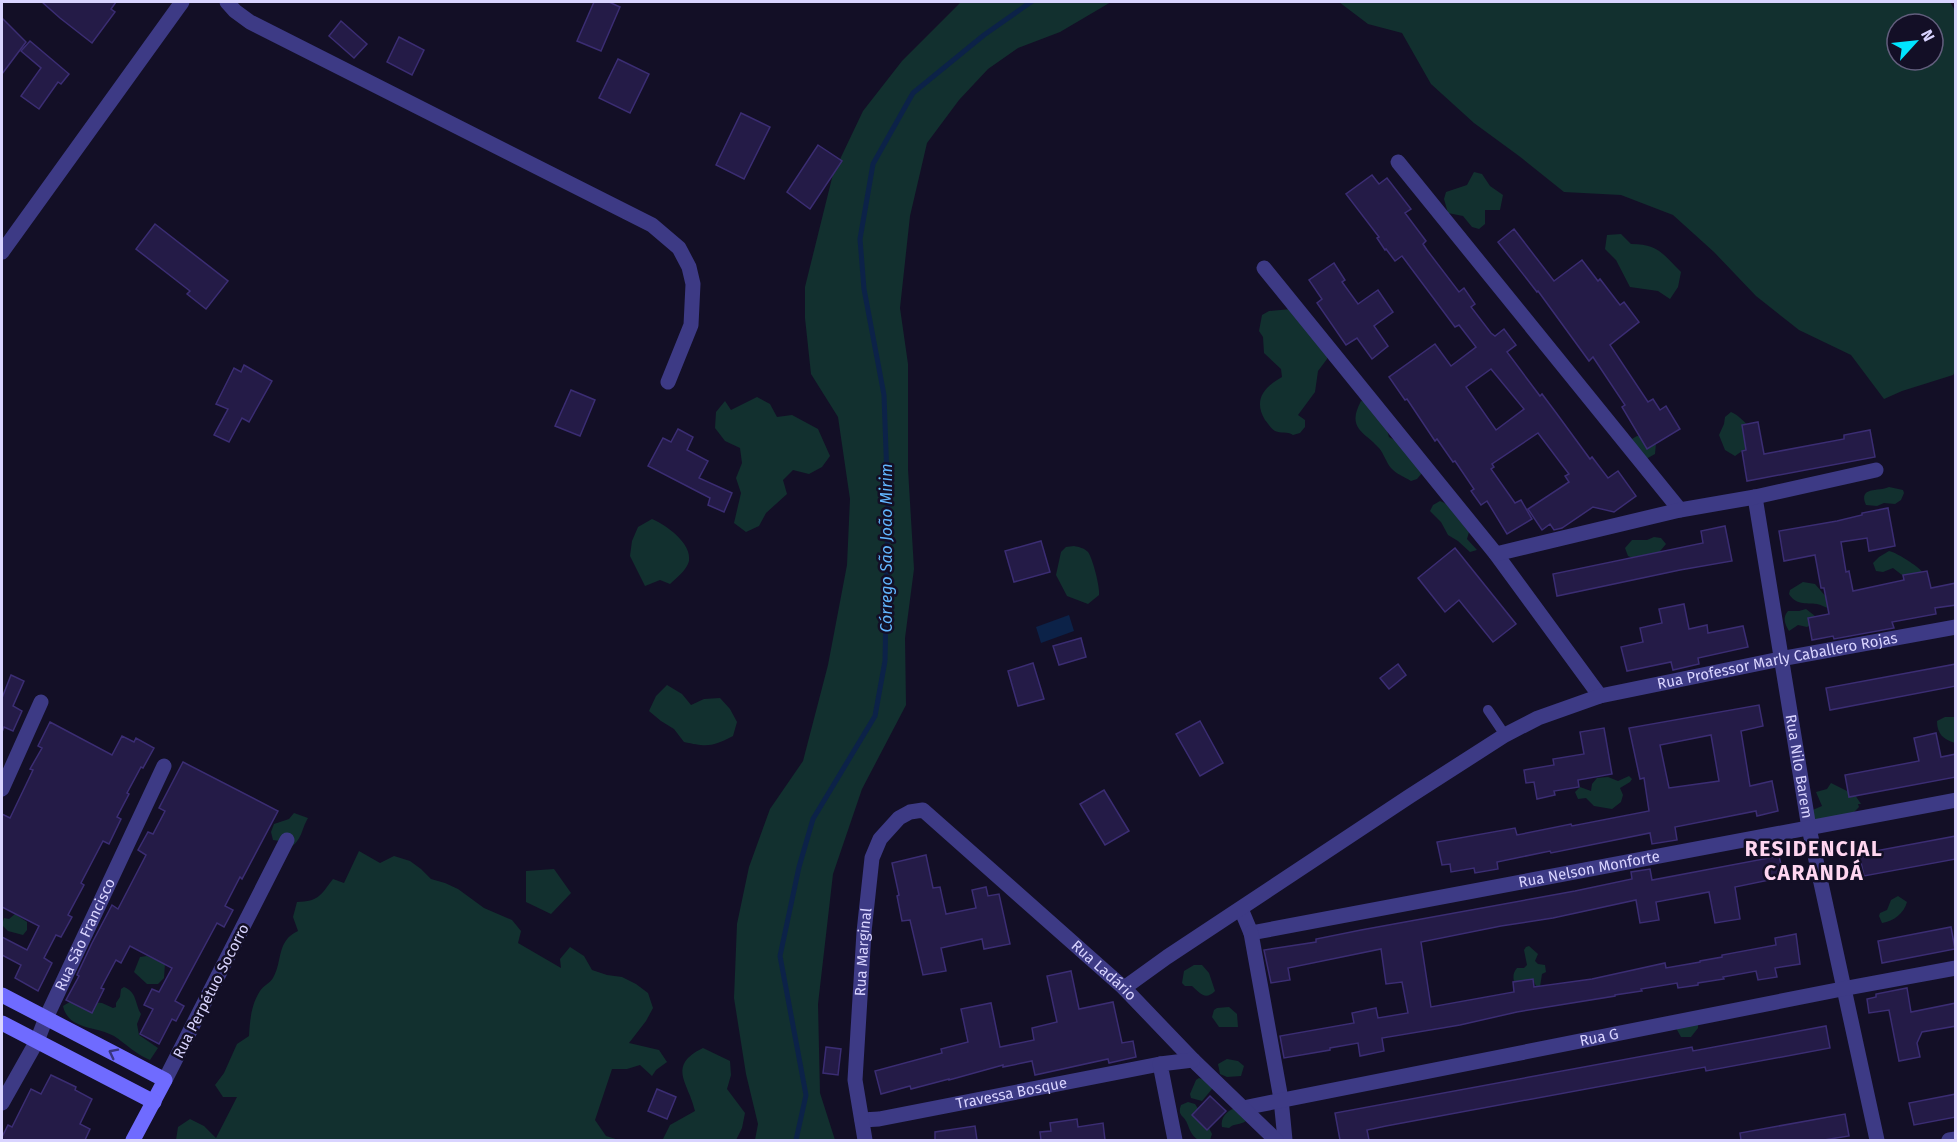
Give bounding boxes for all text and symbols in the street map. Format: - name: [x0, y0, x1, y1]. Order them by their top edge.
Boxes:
- north arrow: [1885, 12, 1945, 72]
- text: N: [1917, 26, 1939, 44]
- water label: Córrego São João Mirim: [877, 464, 896, 633]
- street label: Rua Professor Marly Caballero Rojas: [1655, 629, 1899, 693]
- street label: Rua Nilo Barem: [1782, 713, 1816, 820]
- district label: RESIDENCIAL CARANDÁ: [1745, 836, 1883, 886]
- street label: Rua Nelson Monforte: [1517, 847, 1661, 891]
- street label: Rua São Francisco: [51, 875, 119, 994]
- street label: Rua Marginal: [851, 906, 876, 997]
- street label: Rua Perpétuo Socorro: [169, 921, 253, 1061]
- street label: Rua Ladário: [1068, 937, 1140, 1004]
- street label: Rua G: [1578, 1025, 1620, 1050]
- one-way arrow: [109, 1049, 120, 1060]
- street label: Travessa Bosque: [954, 1073, 1068, 1113]

